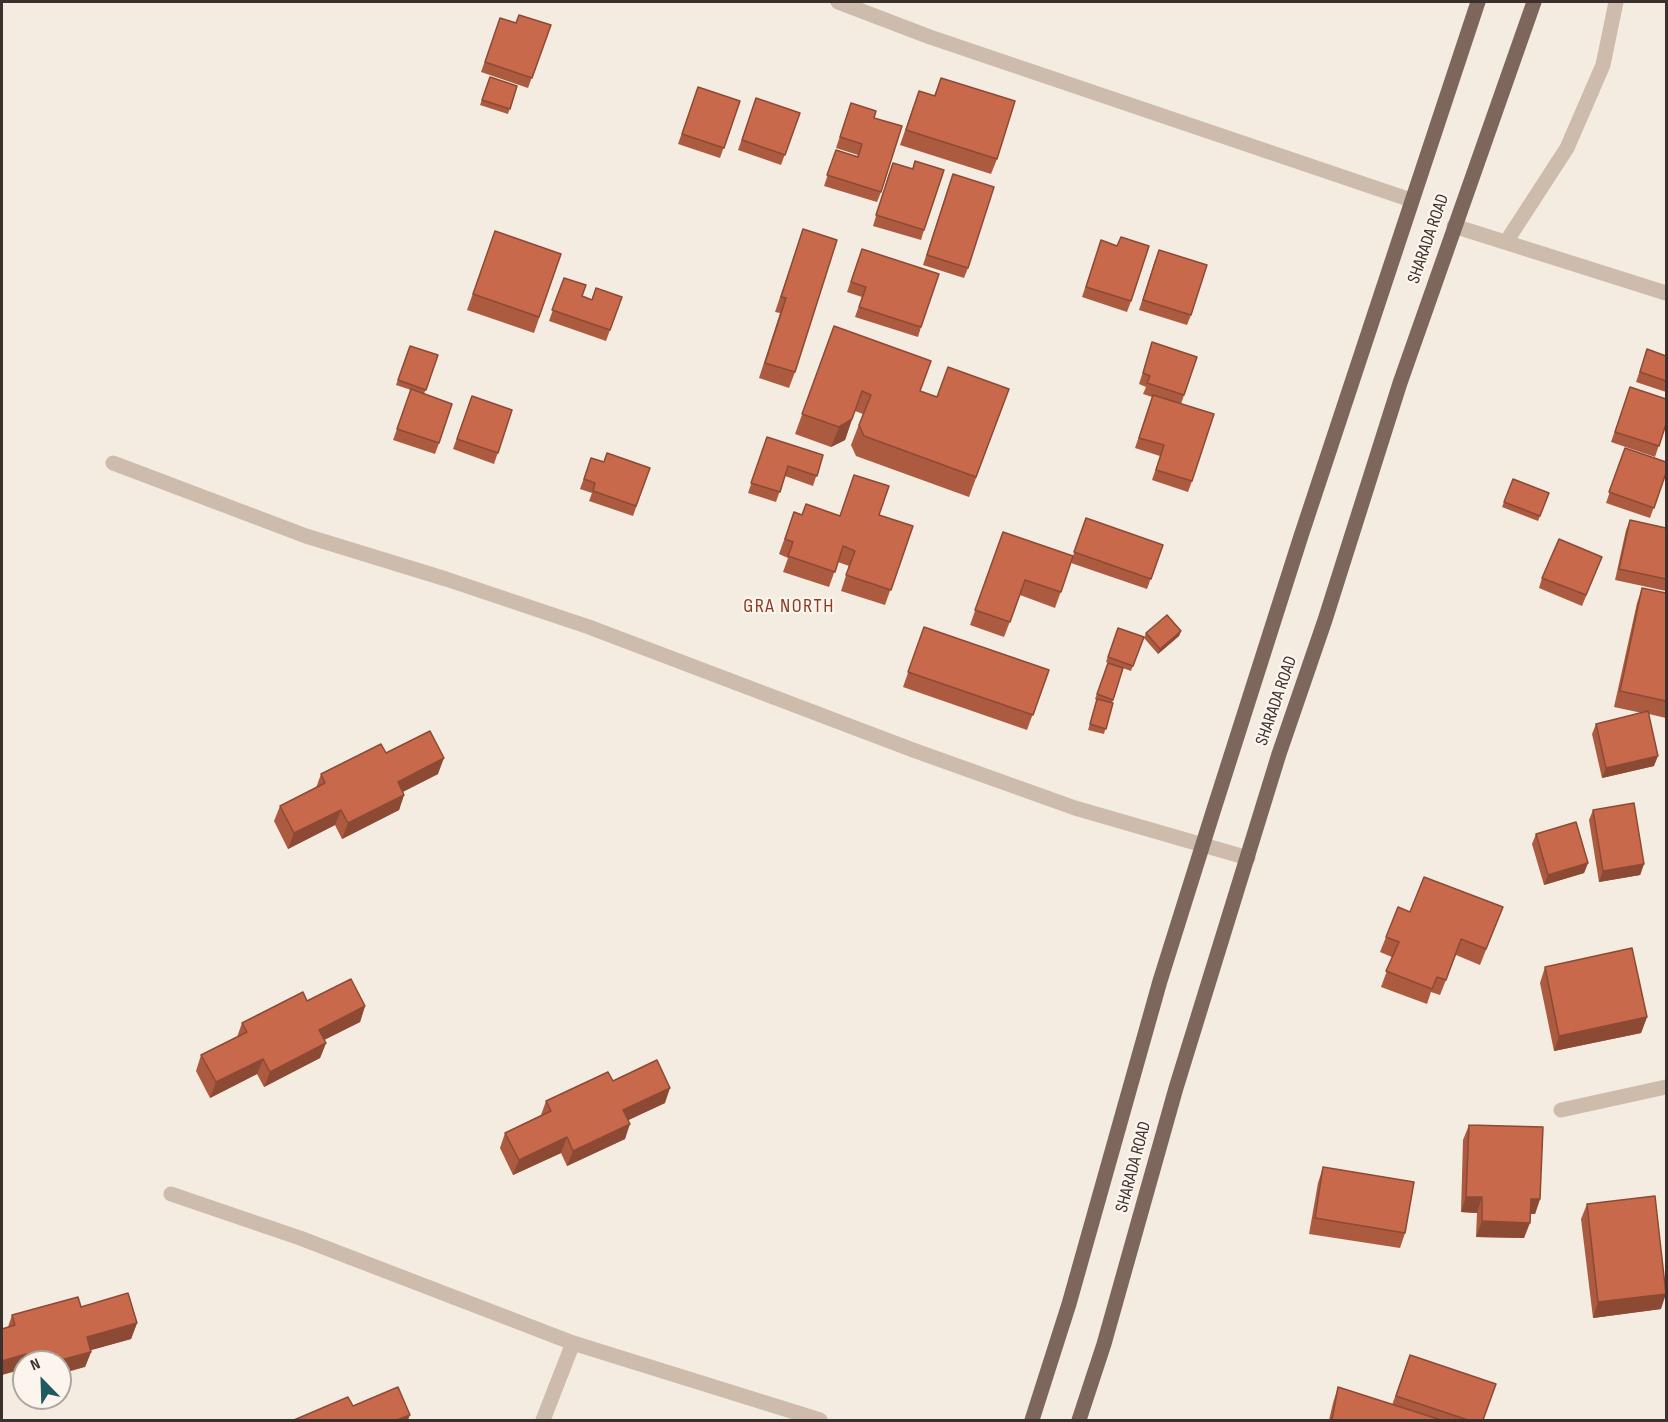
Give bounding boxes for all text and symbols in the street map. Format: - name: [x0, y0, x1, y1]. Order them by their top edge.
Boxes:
- street label: SHARADA ROAD: [1404, 191, 1454, 287]
- district label: GRA NORTH: [743, 595, 835, 619]
- street label: SHARADA ROAD: [1252, 653, 1302, 749]
- street label: SHARADA ROAD: [1112, 1119, 1156, 1215]
- north arrow: [12, 1350, 72, 1410]
- text: N: [28, 1354, 43, 1375]

